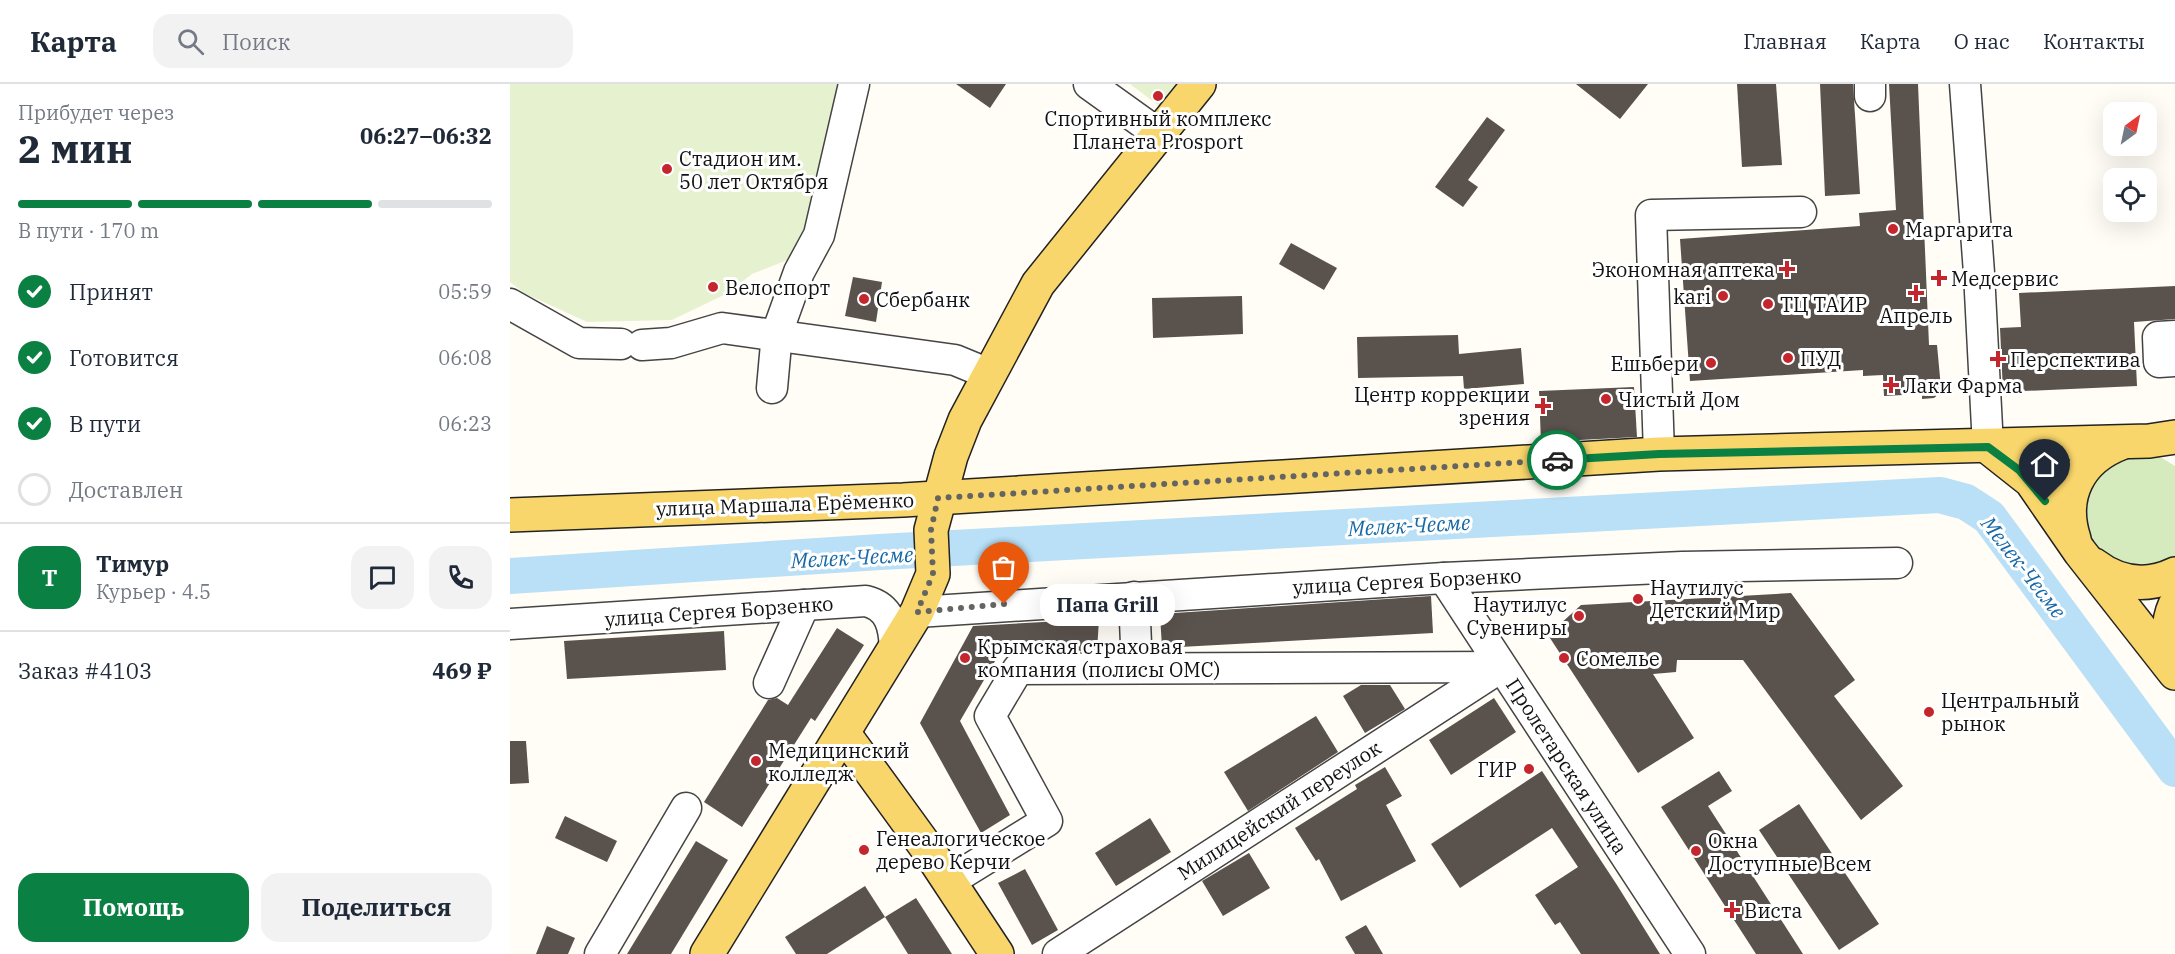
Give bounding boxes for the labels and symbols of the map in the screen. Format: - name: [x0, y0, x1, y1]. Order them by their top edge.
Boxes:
- marker: Спортивный комплекс Планета Prosport: [1151, 89, 1165, 103]
- north arrow: [2103, 102, 2157, 156]
- place label: Спортивный комплекс Планета Prosport: [1044, 105, 1272, 155]
- place label: Стадион им. 50 лет Октября: [679, 145, 828, 195]
- marker: Стадион им. 50 лет Октября: [660, 162, 674, 176]
- place label: Маргарита: [1905, 216, 2013, 243]
- marker: Маргарита: [1886, 222, 1900, 236]
- place label: Экономная аптека: [1592, 256, 1775, 283]
- marker: Экономная аптека: [1780, 262, 1794, 276]
- place label: Медсервис: [1951, 265, 2059, 292]
- marker: Медсервис: [1932, 271, 1946, 285]
- place label: Велоспорт: [725, 274, 830, 301]
- marker: Велоспорт: [706, 280, 720, 294]
- place label: kari: [1673, 283, 1711, 310]
- place label: Сбербанк: [876, 286, 970, 313]
- marker: Апрель: [1909, 286, 1923, 300]
- marker: kari: [1716, 289, 1730, 303]
- place label: ТЦ ТАИР: [1780, 291, 1867, 318]
- marker: Сбербанк: [857, 292, 871, 306]
- marker: ТЦ ТАИР: [1761, 297, 1775, 311]
- place label: Апрель: [1879, 302, 1953, 329]
- place label: ПУД: [1800, 345, 1841, 372]
- place label: Перспектива: [2010, 346, 2141, 373]
- place label: Ешьбери: [1610, 350, 1699, 377]
- marker: ПУД: [1781, 351, 1795, 365]
- marker: Перспектива: [1991, 352, 2005, 366]
- marker: Ешьбери: [1704, 356, 1718, 370]
- place label: Лаки Фарма: [1903, 372, 2023, 399]
- marker: Лаки Фарма: [1884, 378, 1898, 392]
- place label: Центр коррекции зрения: [1354, 381, 1530, 431]
- place label: Чистый Дом: [1618, 386, 1740, 413]
- marker: Чистый Дом: [1599, 392, 1613, 406]
- marker: Центр коррекции зрения: [1534, 397, 1552, 415]
- courier: [1527, 430, 1587, 490]
- pin: [2019, 439, 2070, 501]
- street label: улица Маршала Ерёменко: [655, 486, 915, 522]
- water label: Мелек-Чесме: [1346, 508, 1471, 542]
- water label: Мелек-Чесме: [1975, 509, 2073, 624]
- water label: Мелек-Чесме: [789, 540, 914, 574]
- pin: [978, 542, 1029, 604]
- street label: улица Сергея Борзенко: [1292, 562, 1522, 600]
- place label: Наутилус Детский Мир: [1650, 574, 1781, 624]
- callout: Папа Grill: [1040, 583, 1175, 625]
- street label: улица Сергея Борзенко: [604, 590, 834, 632]
- place label: Наутилус Сувениры: [1467, 591, 1567, 641]
- marker: Наутилус Детский Мир: [1631, 592, 1645, 606]
- marker: Наутилус Сувениры: [1572, 609, 1586, 623]
- place label: Крымская страховая компания (полисы ОМС): [977, 633, 1220, 683]
- place label: Сомелье: [1576, 645, 1660, 672]
- marker: Крымская страховая компания (полисы ОМС): [958, 651, 972, 665]
- marker: Сомелье: [1557, 651, 1571, 665]
- street label: Пролетарская улица: [1500, 673, 1634, 859]
- place label: Центральный рынок: [1941, 687, 2080, 737]
- marker: Центральный рынок: [1922, 705, 1936, 719]
- street label: Милицейский переулок: [1172, 734, 1386, 886]
- place label: Медицинский колледж: [768, 737, 909, 787]
- marker: Медицинский колледж: [749, 754, 763, 768]
- place label: ГИР: [1478, 756, 1517, 783]
- marker: ГИР: [1522, 762, 1536, 776]
- place label: Генеалогическое дерево Керчи: [876, 825, 1046, 875]
- place label: Окна Доступные Всем: [1708, 827, 1872, 877]
- marker: Генеалогическое дерево Керчи: [857, 843, 871, 857]
- marker: Окна Доступные Всем: [1689, 844, 1703, 858]
- place label: Виста: [1744, 897, 1802, 924]
- marker: Виста: [1725, 903, 1739, 917]

